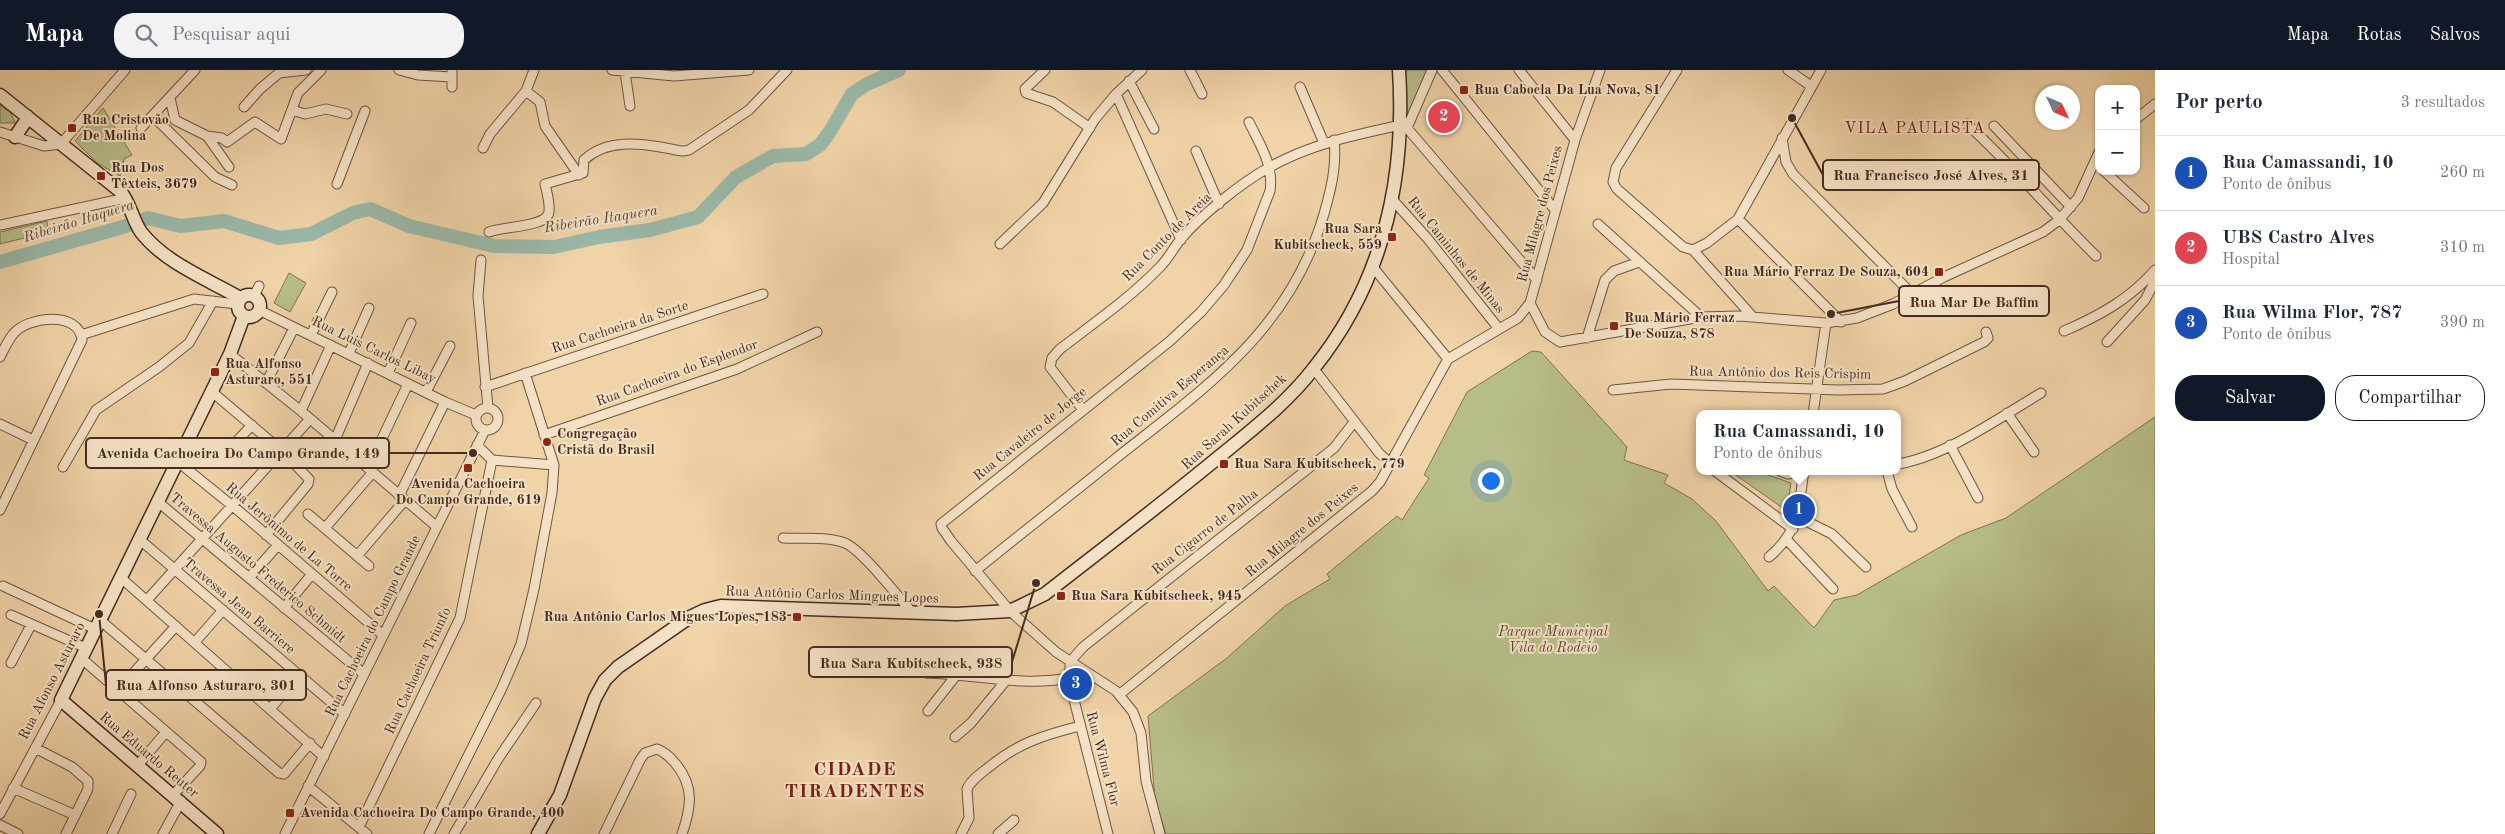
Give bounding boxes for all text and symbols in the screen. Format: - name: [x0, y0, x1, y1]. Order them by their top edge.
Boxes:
- search box: [114, 13, 464, 58]
- icon: search: [132, 21, 160, 49]
- text: Mapa: [25, 23, 84, 47]
- text: Pesquisar aqui: [172, 26, 291, 45]
- text: Mapa: [2287, 26, 2329, 44]
- text: Rotas: [2357, 26, 2402, 44]
- text: Salvos: [2430, 26, 2480, 44]
- place label: Rua Cabocla Da Lua Nova, 81: [1474, 83, 1661, 97]
- marker: Rua Cabocla Da Lua Nova, 81: [1458, 84, 1470, 96]
- north arrow: [2035, 85, 2080, 130]
- map controls: [2095, 85, 2140, 175]
- button: +: [2095, 85, 2140, 130]
- text: Por perto: [2175, 92, 2263, 113]
- text: 3 resultados: [2401, 95, 2485, 111]
- pin: 2: [1428, 98, 1460, 136]
- place label: Rua Cristovão De Molina: [82, 113, 169, 143]
- district label: VILA PAULISTA: [1844, 121, 1986, 137]
- marker: Rua Cristovão De Molina: [66, 122, 78, 134]
- button: −: [2095, 130, 2140, 175]
- street label: Rua Milagre dos Peixes: [1515, 144, 1565, 284]
- text: Rua Camassandi, 10: [2222, 154, 2393, 173]
- callout: Rua Francisco José Alves, 31: [1823, 160, 2039, 190]
- place label: Rua Dos Têxteis, 3679: [111, 161, 197, 191]
- text: 1: [2186, 165, 2196, 181]
- text: 260 m: [2440, 165, 2485, 181]
- text: Rua Francisco José Alves, 31: [1833, 169, 2029, 184]
- marker: Rua Dos Têxteis, 3679: [95, 170, 107, 182]
- text: Ponto de ônibus: [2222, 177, 2331, 193]
- street label: Rua Conto de Areia: [1120, 190, 1214, 284]
- street label: Rua Caminhos de Minas: [1405, 194, 1507, 316]
- water label: Ribeirão Itaquera: [21, 198, 136, 246]
- water label: Ribeirão Itaquera: [542, 204, 659, 237]
- place label: Rua Sara Kubitscheck, 559: [1273, 222, 1382, 252]
- text: UBS Castro Alves: [2222, 229, 2374, 248]
- marker: Rua Sara Kubitscheck, 559: [1386, 231, 1398, 243]
- text: 2: [2186, 240, 2196, 256]
- text: 310 m: [2440, 240, 2485, 256]
- text: Hospital: [2222, 252, 2280, 268]
- place label: Rua Mário Ferraz De Souza, 604: [1724, 265, 1929, 279]
- marker: Rua Mário Ferraz De Souza, 604: [1933, 266, 1945, 278]
- callout: Rua Mar De Baffim: [1899, 286, 2049, 316]
- text: Rua Mar De Baffim: [1909, 296, 2039, 311]
- street label: Rua Cachoeira da Sorte: [550, 298, 690, 356]
- text: Rua Wilma Flor, 787: [2222, 304, 2402, 323]
- place label: Rua Mário Ferraz De Souza, 878: [1624, 311, 1735, 341]
- street label: Rua Luis Carlos Libay: [310, 314, 439, 386]
- text: 3: [2186, 315, 2196, 331]
- text: 390 m: [2440, 315, 2485, 331]
- marker: Rua Mário Ferraz De Souza, 878: [1608, 320, 1620, 332]
- text: Ponto de ônibus: [2222, 327, 2331, 343]
- street label: Rua Cachoeira do Esplendor: [594, 337, 760, 409]
- street label: Rua Comitiva Esperança: [1109, 343, 1232, 449]
- place label: Rua Alfonso Asturaro, 551: [225, 357, 313, 387]
- street label: Rua Antônio dos Reis Crispim: [1689, 364, 1871, 382]
- marker: Rua Alfonso Asturaro, 551: [209, 366, 221, 378]
- street label: Rua Sarah Kubitschek: [1179, 371, 1289, 473]
- button: Salvar: [2175, 375, 2325, 421]
- button: Compartilhar: [2335, 375, 2485, 421]
- street label: Rua Cavaleiro de Jorge: [971, 384, 1089, 484]
- popup: [1696, 410, 1901, 475]
- text: Rua Camassandi, 10: [1713, 423, 1884, 442]
- place label: Congregação Cristã do Brasil: [557, 427, 655, 457]
- marker: Congregação Cristã do Brasil: [541, 436, 553, 448]
- callout: Avenida Cachoeira Do Campo Grande, 149: [86, 438, 389, 468]
- text: Ponto de ônibus: [1713, 446, 1822, 462]
- text: Avenida Cachoeira Do Campo Grande, 149: [96, 447, 380, 462]
- place label: Rua Sara Kubitscheck, 779: [1234, 457, 1405, 471]
- marker: Rua Sara Kubitscheck, 779: [1218, 458, 1230, 470]
- marker: Avenida Cachoeira Do Campo Grande, 619: [462, 462, 474, 474]
- your location: [1478, 468, 1504, 494]
- place label: Avenida Cachoeira Do Campo Grande, 619: [395, 477, 541, 507]
- street label: Rua Jerônimo de La Torre: [223, 480, 355, 594]
- street label: Rua Milagre dos Peixes: [1243, 480, 1361, 580]
- street label: Rua Cigarro de Palha: [1149, 486, 1261, 578]
- street label: Travessa Augusto Frederico Schmidt: [167, 490, 349, 646]
- pin: 1: [1783, 491, 1815, 529]
- street label: Rua Cachoeira do Campo Grande: [323, 533, 423, 719]
- street label: Travessa Jean Barriere: [180, 555, 298, 657]
- street label: Rua Antônio Carlos Mingues Lopes: [725, 584, 939, 606]
- place label: Rua Sara Kubitscheck, 945: [1071, 589, 1242, 603]
- marker: Rua Sara Kubitscheck, 945: [1055, 590, 1067, 602]
- street label: Rua Cachoeira Triunfo: [382, 605, 454, 737]
- place label: Rua Antônio Carlos Migues Lopes, 183: [543, 610, 787, 624]
- marker: Rua Antônio Carlos Migues Lopes, 183: [791, 611, 803, 623]
- street label: Rua Afonso Asturaro: [16, 620, 88, 742]
- park label: Parque Municipal Vila do Rodeio: [1497, 625, 1608, 655]
- callout: Rua Sara Kubitscheck, 938: [809, 647, 1012, 677]
- text: Rua Sara Kubitscheck, 938: [820, 657, 1003, 672]
- pin: 3: [1060, 665, 1092, 703]
- callout: Rua Alfonso Asturaro, 301: [106, 670, 306, 700]
- text: Rua Alfonso Asturaro, 301: [116, 679, 296, 694]
- street label: Rua Eduardo Reuter: [97, 710, 201, 801]
- street label: Rua Wilma Flor: [1084, 710, 1123, 808]
- district label: CIDADE TIRADENTES: [784, 761, 926, 802]
- place label: Avenida Cachoeira Do Campo Grande, 400: [300, 806, 564, 820]
- marker: Avenida Cachoeira Do Campo Grande, 400: [284, 807, 296, 819]

